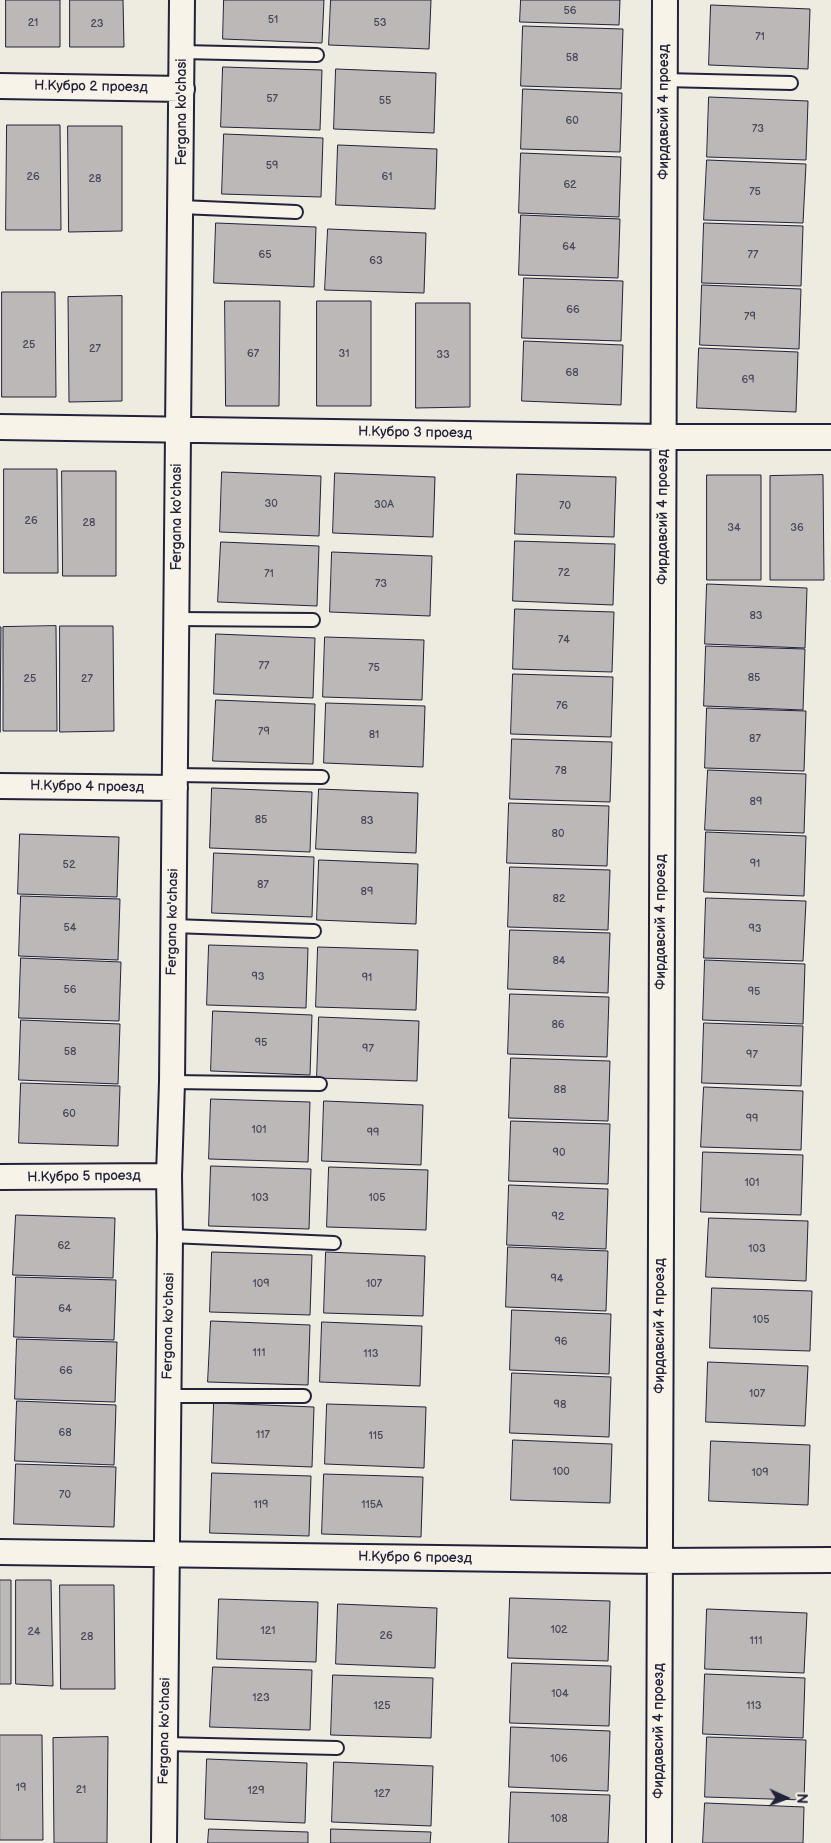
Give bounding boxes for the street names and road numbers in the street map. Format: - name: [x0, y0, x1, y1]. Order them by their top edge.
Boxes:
- street label: Фирдавсий 4 проезд: [656, 44, 672, 180]
- street label: Fergana ko'chasi: [174, 58, 190, 166]
- street label: Н.Кубро 2 проезд: [34, 78, 148, 96]
- street label: Н.Кубро 3 проезд: [358, 424, 472, 442]
- street label: Фирдавсий 4 проезд: [655, 449, 671, 585]
- street label: Fergana ko'chasi: [169, 463, 185, 571]
- street label: Н.Кубро 4 проезд: [30, 778, 144, 796]
- street label: Фирдавсий 4 проезд: [653, 854, 669, 990]
- street label: Fergana ko'chasi: [164, 868, 182, 976]
- street label: Н.Кубро 5 проезд: [27, 1168, 141, 1186]
- street label: Фирдавсий 4 проезд: [652, 1258, 668, 1394]
- street label: Fergana ko'chasi: [160, 1272, 178, 1380]
- street label: Н.Кубро 6 проезд: [358, 1549, 472, 1567]
- street label: Фирдавсий 4 проезд: [651, 1663, 667, 1799]
- street label: Fergana ko'chasi: [156, 1677, 174, 1785]

